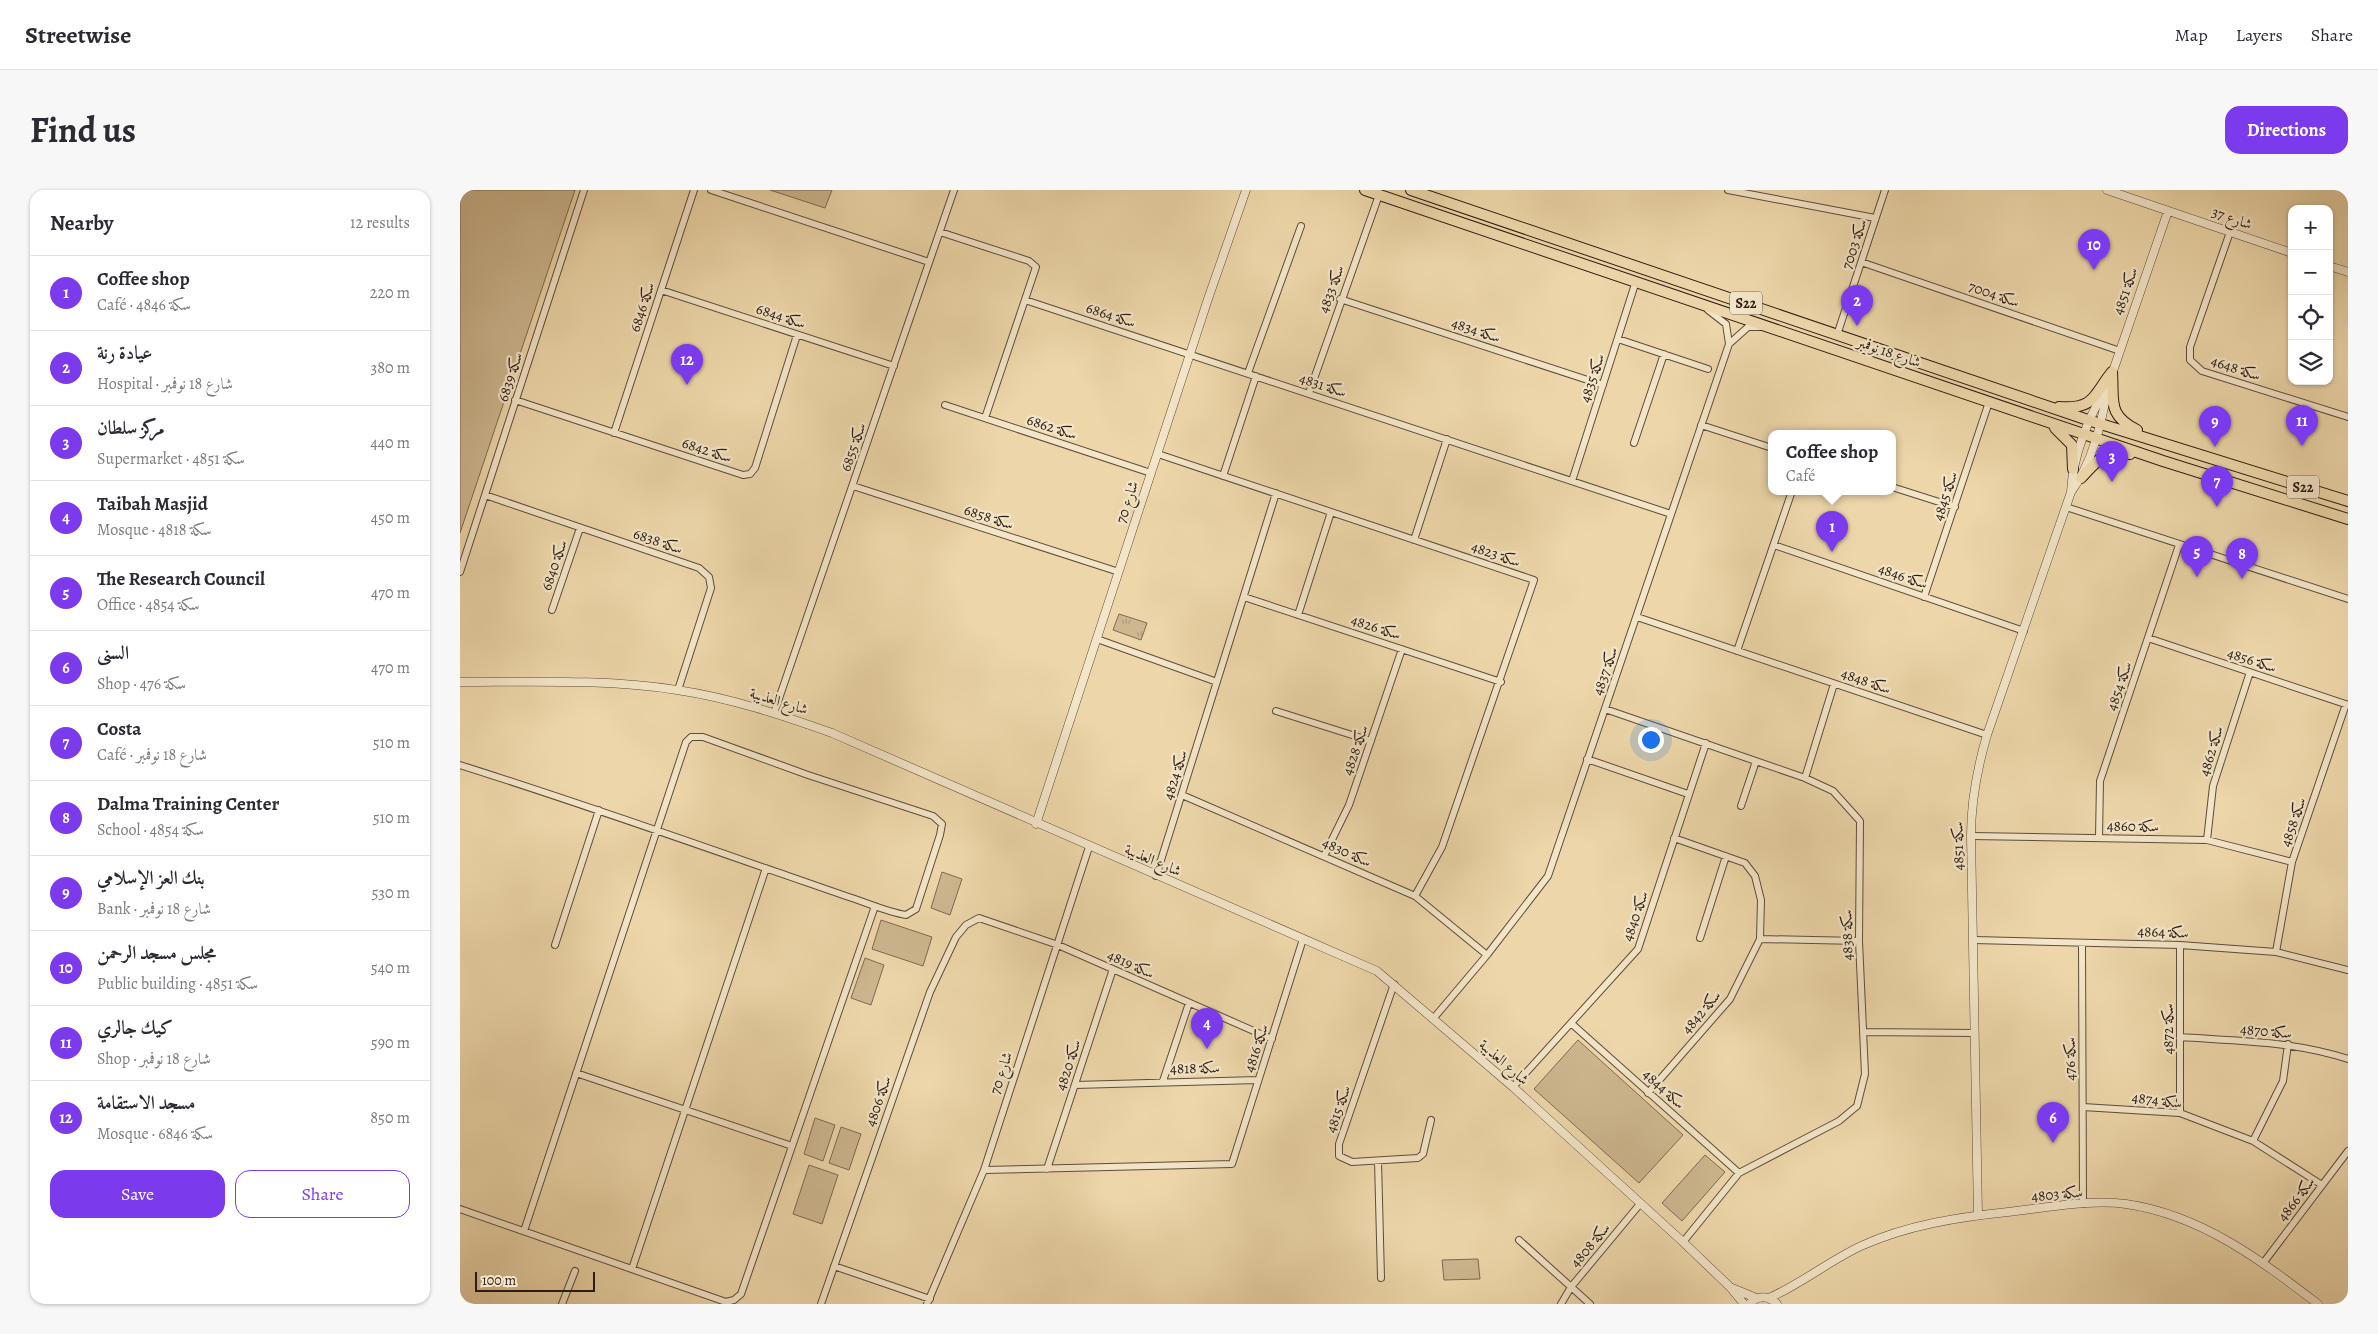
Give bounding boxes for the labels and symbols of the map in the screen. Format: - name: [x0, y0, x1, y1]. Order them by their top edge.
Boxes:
- street label: شارع 37: [2208, 202, 2255, 237]
- street label: سكة 7003: [1836, 216, 1872, 272]
- pin: 10: [2078, 229, 2110, 270]
- street label: سكة 4833: [1313, 262, 1349, 316]
- street label: سكة 4851: [2108, 265, 2142, 317]
- street label: سكة 7004: [1966, 276, 2022, 312]
- street label: سكة 6846: [625, 279, 659, 335]
- pin: 2: [1841, 285, 1873, 326]
- road number: S22: [1730, 292, 1762, 315]
- street label: سكة 6864: [1083, 298, 1139, 332]
- street label: سكة 6844: [754, 299, 808, 333]
- street label: سكة 4834: [1449, 313, 1503, 347]
- street label: شارع 18 نوفمبر: [1851, 331, 1924, 375]
- pin: 12: [671, 344, 703, 385]
- street label: سكة 6839: [493, 350, 527, 404]
- street label: سكة 4835: [1575, 351, 1609, 405]
- street label: سكة 4648: [2209, 351, 2263, 385]
- street label: سكة 4831: [1297, 368, 1349, 402]
- pin: 11: [2286, 405, 2318, 446]
- pin: 9: [2199, 406, 2231, 447]
- street label: سكة 6862: [1024, 409, 1080, 445]
- street label: سكة 6855: [835, 420, 871, 474]
- street label: سكة 6842: [679, 433, 735, 467]
- pin: 3: [2096, 441, 2128, 482]
- pin: 7: [2201, 466, 2233, 507]
- street label: سكة 4845: [1928, 469, 1962, 523]
- road number: S22: [2287, 476, 2319, 498]
- street label: شارع 70: [1111, 478, 1146, 527]
- street label: سكة 6858: [961, 500, 1017, 534]
- pin: 1: [1816, 511, 1848, 552]
- street label: سكة 6838: [631, 523, 685, 559]
- street label: سكة 4823: [1469, 536, 1523, 572]
- pin: 5: [2181, 536, 2213, 577]
- street label: سكة 6840: [536, 537, 572, 593]
- pin: 8: [2226, 538, 2258, 579]
- street label: سكة 4846: [1876, 558, 1930, 594]
- street label: سكة 4826: [1348, 610, 1404, 644]
- street label: سكة 4856: [2225, 643, 2279, 677]
- street label: سكة 4837: [1587, 644, 1623, 698]
- street label: سكة 4854: [2101, 659, 2137, 713]
- street label: سكة 4848: [1838, 663, 1894, 699]
- street label: شارع العذيبة: [746, 683, 811, 722]
- street label: سكة 4828: [1337, 722, 1373, 778]
- street label: سكة 4862: [2194, 723, 2228, 779]
- your location: [1638, 727, 1664, 753]
- street label: سكة 4824: [1158, 747, 1192, 803]
- street label: سكة 4858: [2275, 795, 2311, 849]
- street label: سكة 4860: [2107, 816, 2159, 836]
- street label: سكة 4851: [1948, 821, 1968, 871]
- street label: سكة 4830: [1319, 832, 1375, 872]
- street label: شارع العذيبة: [1120, 839, 1185, 884]
- street label: سكة 4840: [1617, 888, 1653, 944]
- street label: سكة 4838: [1837, 909, 1857, 961]
- street label: سكة 4864: [2137, 921, 2189, 943]
- street label: سكة 4819: [1104, 945, 1158, 983]
- street label: سكة 4842: [1677, 986, 1725, 1038]
- street label: سكة 4872: [2158, 1004, 2178, 1054]
- pin: 4: [1191, 1008, 1223, 1049]
- street label: سكة 4870: [2239, 1019, 2293, 1043]
- street label: سكة 4816: [1239, 1021, 1273, 1075]
- street label: شارع العذيبة: [1473, 1035, 1533, 1092]
- street label: سكة 4820: [1050, 1037, 1086, 1093]
- street label: سكة 476: [2060, 1037, 2080, 1081]
- street label: شارع 70: [985, 1049, 1020, 1098]
- street label: سكة 4818: [1170, 1058, 1220, 1078]
- street label: سكة 4844: [1638, 1064, 1690, 1114]
- street label: سكة 4806: [860, 1073, 896, 1129]
- street label: سكة 4815: [1321, 1083, 1355, 1135]
- street label: سكة 4874: [2131, 1087, 2183, 1113]
- pin: 6: [2037, 1102, 2069, 1143]
- street label: سكة 4866: [2273, 1172, 2319, 1226]
- street label: سكة 4803: [2030, 1182, 2084, 1206]
- street label: سكة 4808: [1565, 1218, 1615, 1272]
- scale bar: [475, 1269, 595, 1292]

